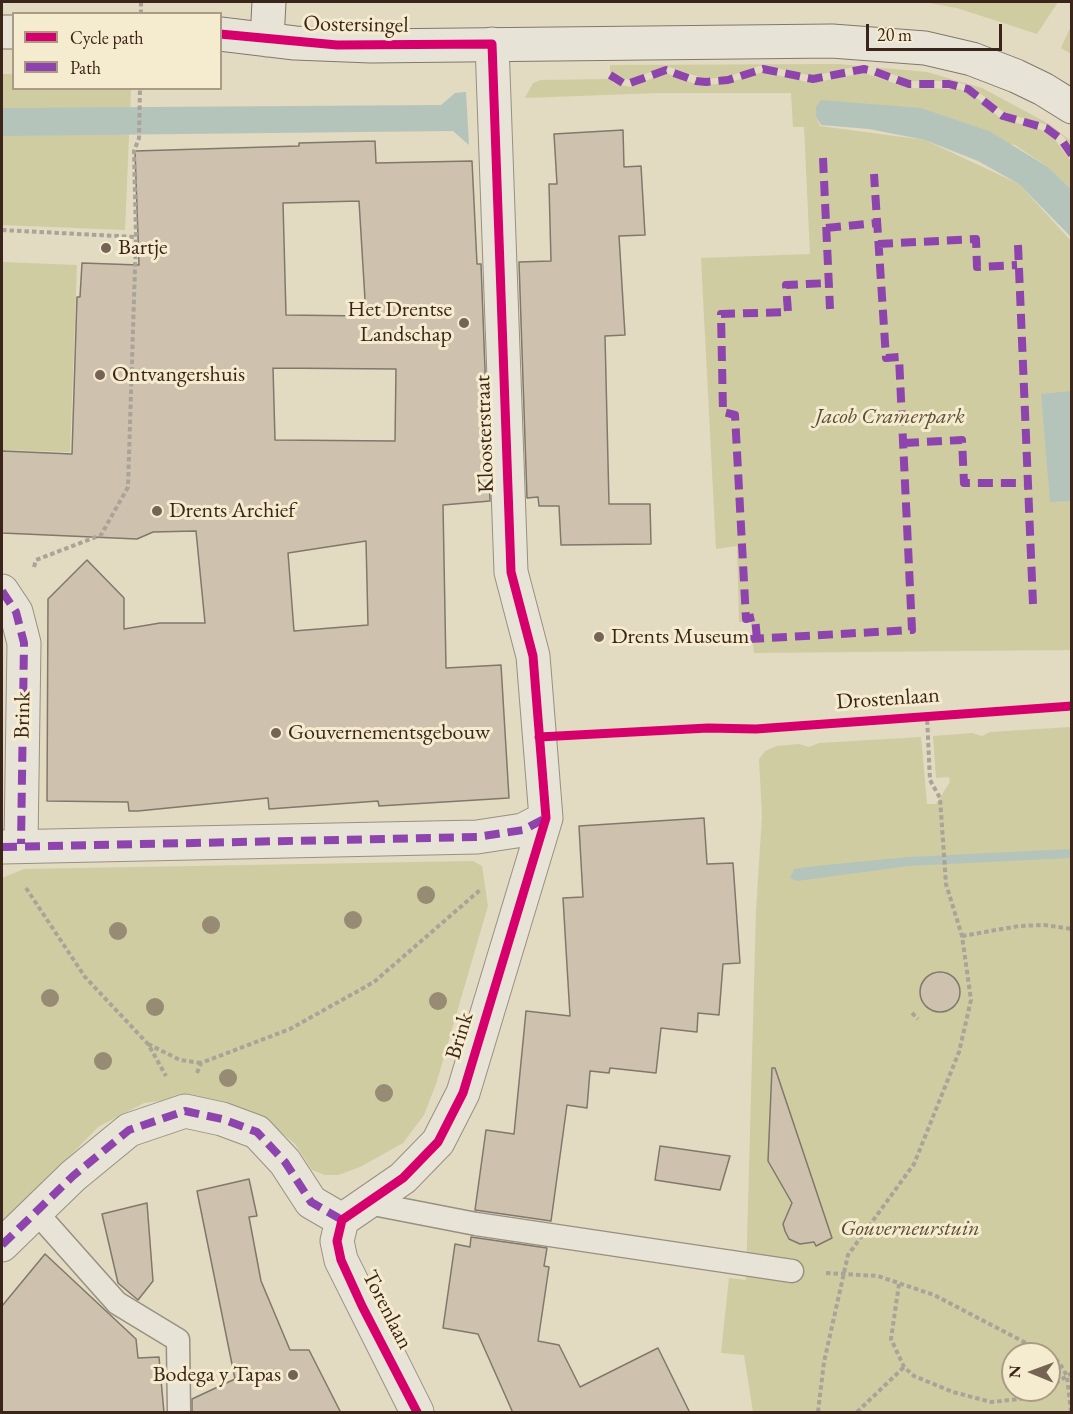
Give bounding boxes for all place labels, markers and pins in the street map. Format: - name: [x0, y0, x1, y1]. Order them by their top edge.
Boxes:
- place label: Bartje: [118, 235, 167, 261]
- marker: Bartje: [99, 241, 113, 255]
- place label: Het Drentse Landschap: [348, 297, 452, 348]
- marker: Het Drentse Landschap: [457, 316, 471, 330]
- place label: Ontvangershuis: [112, 362, 245, 388]
- marker: Ontvangershuis: [93, 368, 107, 382]
- place label: Drents Archief: [169, 498, 295, 524]
- marker: Drents Archief: [150, 504, 164, 518]
- place label: Drents Museum: [611, 624, 749, 650]
- marker: Drents Museum: [592, 630, 606, 644]
- place label: Gouvernementsgebouw: [288, 720, 490, 746]
- marker: Gouvernementsgebouw: [269, 726, 283, 740]
- place label: Bodega y Tapas: [153, 1362, 281, 1388]
- marker: Bodega y Tapas: [286, 1368, 300, 1382]

